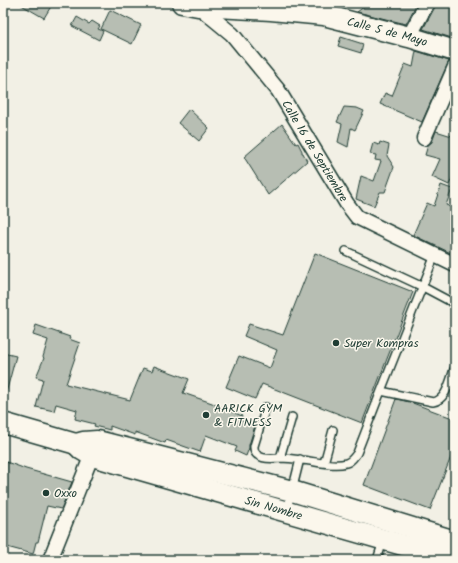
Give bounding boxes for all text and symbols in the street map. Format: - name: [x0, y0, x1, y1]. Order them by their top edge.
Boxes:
- street label: Calle 5 de Mayo: [345, 12, 430, 52]
- street label: Calle 16 de Septiembre: [277, 96, 353, 206]
- place label: Super Kompras: [344, 334, 419, 353]
- marker: Super Kompras: [331, 338, 341, 348]
- place label: AARICK GYM & FITNESS: [214, 399, 283, 432]
- marker: AARICK GYM & FITNESS: [201, 410, 211, 420]
- place label: Oxxo: [54, 484, 77, 503]
- marker: Oxxo: [41, 488, 51, 498]
- street label: Sin Nombre: [242, 491, 305, 525]

